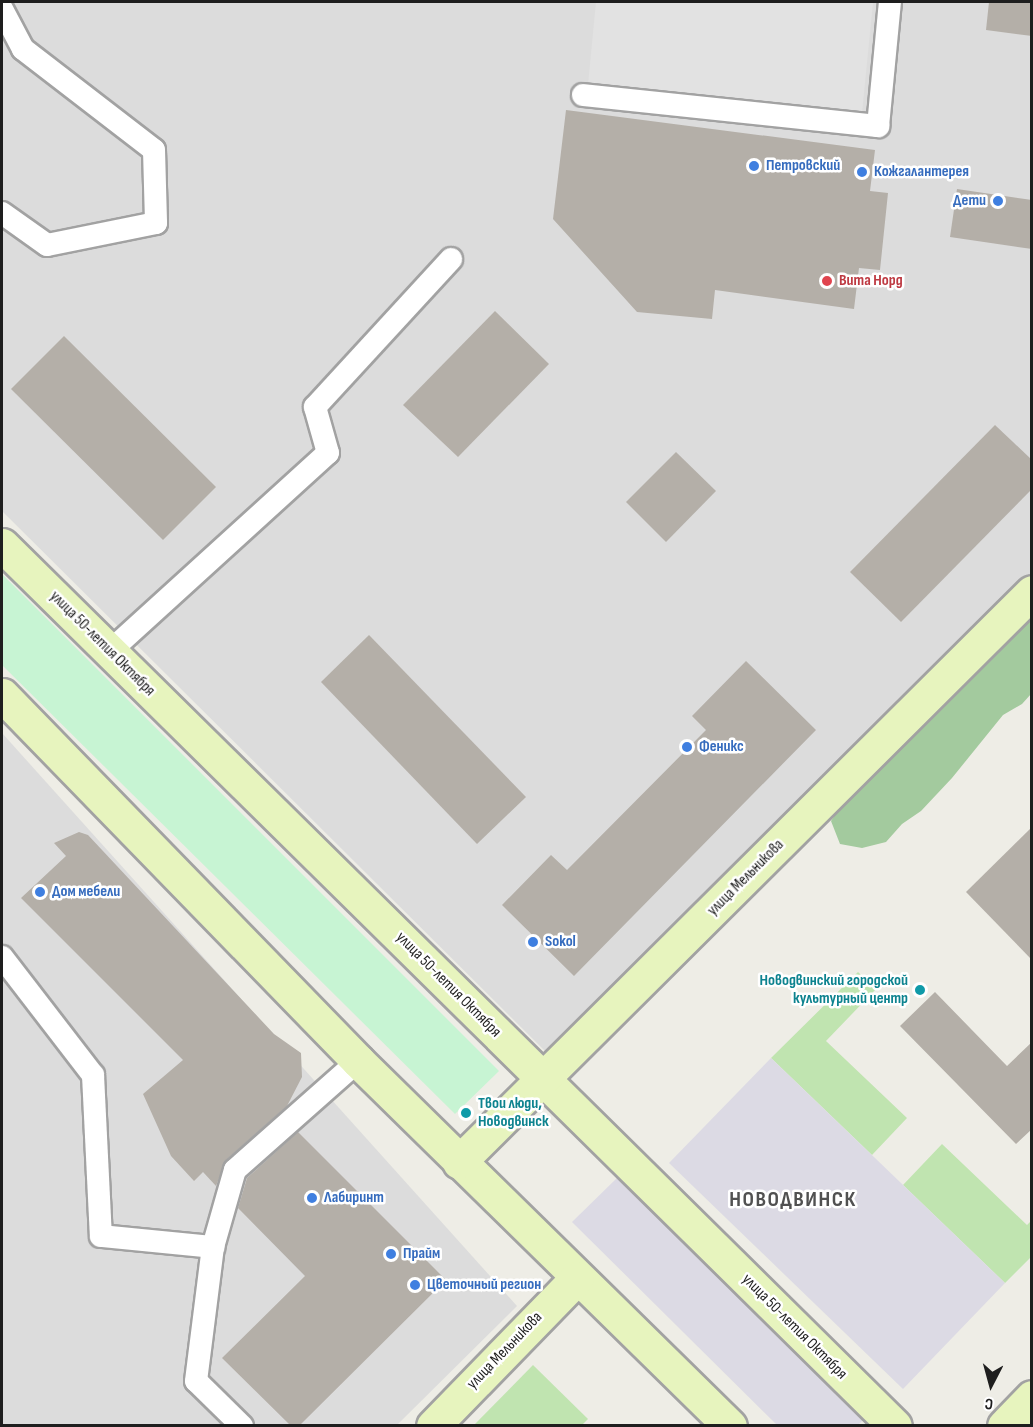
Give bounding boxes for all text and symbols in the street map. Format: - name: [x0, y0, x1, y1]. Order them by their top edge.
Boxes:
- place label: Петровский: [766, 156, 840, 176]
- marker: Петровский: [747, 159, 761, 173]
- place label: Кожгалантерея: [874, 162, 969, 182]
- marker: Кожгалантерея: [855, 165, 869, 179]
- place label: Дети: [953, 191, 986, 211]
- marker: Дети: [991, 194, 1005, 208]
- place label: Вита Норд: [839, 271, 903, 291]
- marker: Вита Норд: [820, 274, 834, 288]
- street label: улица 50-летия Октября: [45, 587, 159, 701]
- place label: Феникс: [699, 737, 744, 757]
- marker: Феникс: [680, 740, 694, 754]
- street label: улица Мельникова: [704, 836, 788, 920]
- place label: Дом мебели: [52, 882, 120, 902]
- marker: Дом мебели: [33, 885, 47, 899]
- street label: улица 50-летия Октября: [391, 928, 505, 1042]
- place label: Sokol: [545, 932, 576, 952]
- marker: Sokol: [526, 935, 540, 949]
- place label: Новодвинский городской культурный центр: [759, 971, 908, 1009]
- marker: Новодвинский городской культурный центр: [913, 983, 927, 997]
- place label: Твои люди, Новодвинск: [478, 1094, 549, 1132]
- marker: Твои люди, Новодвинск: [459, 1106, 473, 1120]
- district label: НОВОДВИНСК: [729, 1187, 857, 1213]
- place label: Лабиринт: [324, 1188, 384, 1208]
- marker: Лабиринт: [305, 1191, 319, 1205]
- place label: Прайм: [403, 1244, 440, 1264]
- marker: Прайм: [384, 1247, 398, 1261]
- street label: улица 50-летия Октября: [737, 1270, 851, 1384]
- place label: Цветочный регион: [427, 1275, 541, 1295]
- marker: Цветочный регион: [408, 1278, 422, 1292]
- street label: улица Мельникова: [463, 1308, 547, 1394]
- north arrow: [961, 1355, 1021, 1415]
- text: С: [984, 1394, 994, 1413]

